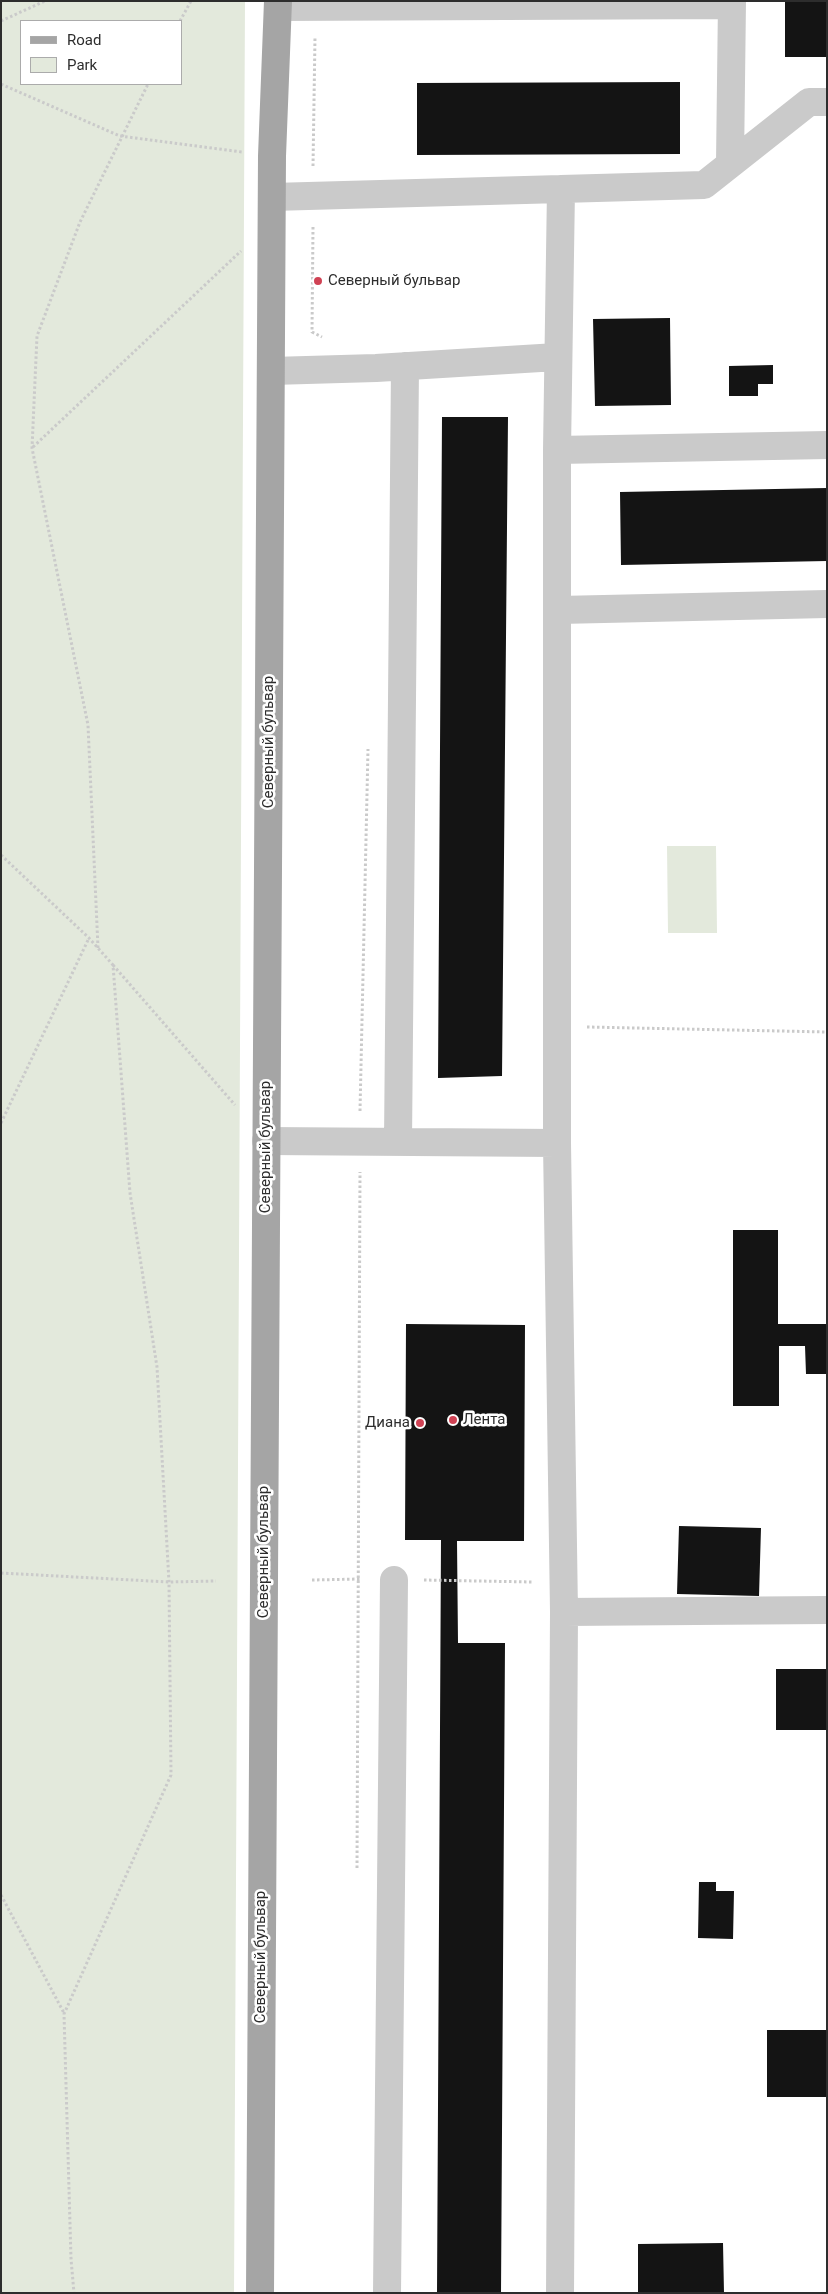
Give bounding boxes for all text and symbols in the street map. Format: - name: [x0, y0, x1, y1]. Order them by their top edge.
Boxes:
- legend: [20, 20, 182, 85]
- text: Road: [67, 31, 101, 49]
- text: Park: [67, 56, 97, 74]
- place label: Северный бульвар: [328, 272, 460, 290]
- marker: Северный бульвар: [312, 275, 324, 287]
- street label: Северный бульвар: [260, 676, 278, 808]
- street label: Северный бульвар: [257, 1081, 275, 1213]
- place label: Лента: [463, 1411, 505, 1429]
- place label: Диана: [365, 1414, 410, 1432]
- marker: Лента: [447, 1414, 459, 1426]
- marker: Диана: [414, 1417, 426, 1429]
- street label: Северный бульвар: [255, 1486, 273, 1618]
- street label: Северный бульвар: [252, 1891, 270, 2023]

